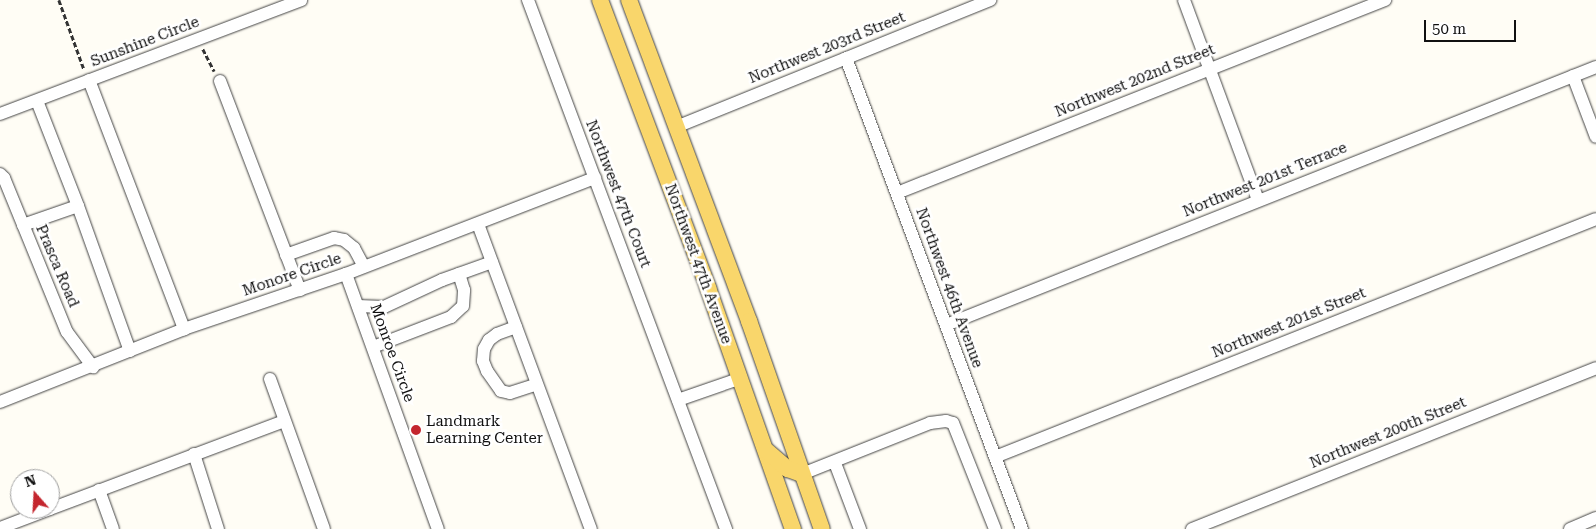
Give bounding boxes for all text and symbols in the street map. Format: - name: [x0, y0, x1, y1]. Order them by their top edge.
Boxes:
- street label: Northwest 203rd Street: [746, 8, 908, 88]
- scale bar: [1426, 10, 1518, 42]
- street label: Sunshine Circle: [88, 13, 202, 71]
- text: 50 m: [1432, 20, 1466, 38]
- street label: Northwest 202nd Street: [1052, 41, 1218, 121]
- street label: Northwest 47th Court: [582, 118, 654, 270]
- street label: Northwest 201st Terrace: [1180, 139, 1350, 221]
- street label: Northwest 47th Avenue: [661, 181, 735, 347]
- street label: Northwest 46th Avenue: [912, 205, 986, 371]
- street label: Prasca Road: [32, 222, 82, 310]
- street label: Monore Circle: [240, 250, 344, 300]
- street label: Northwest 201st Street: [1210, 284, 1368, 362]
- street label: Monroe Circle: [366, 301, 418, 405]
- street label: Northwest 200th Street: [1307, 393, 1469, 473]
- place label: Landmark Learning Center: [426, 412, 543, 447]
- marker: Landmark Learning Center: [410, 424, 422, 436]
- north arrow: [10, 469, 60, 519]
- text: N: [23, 471, 38, 490]

